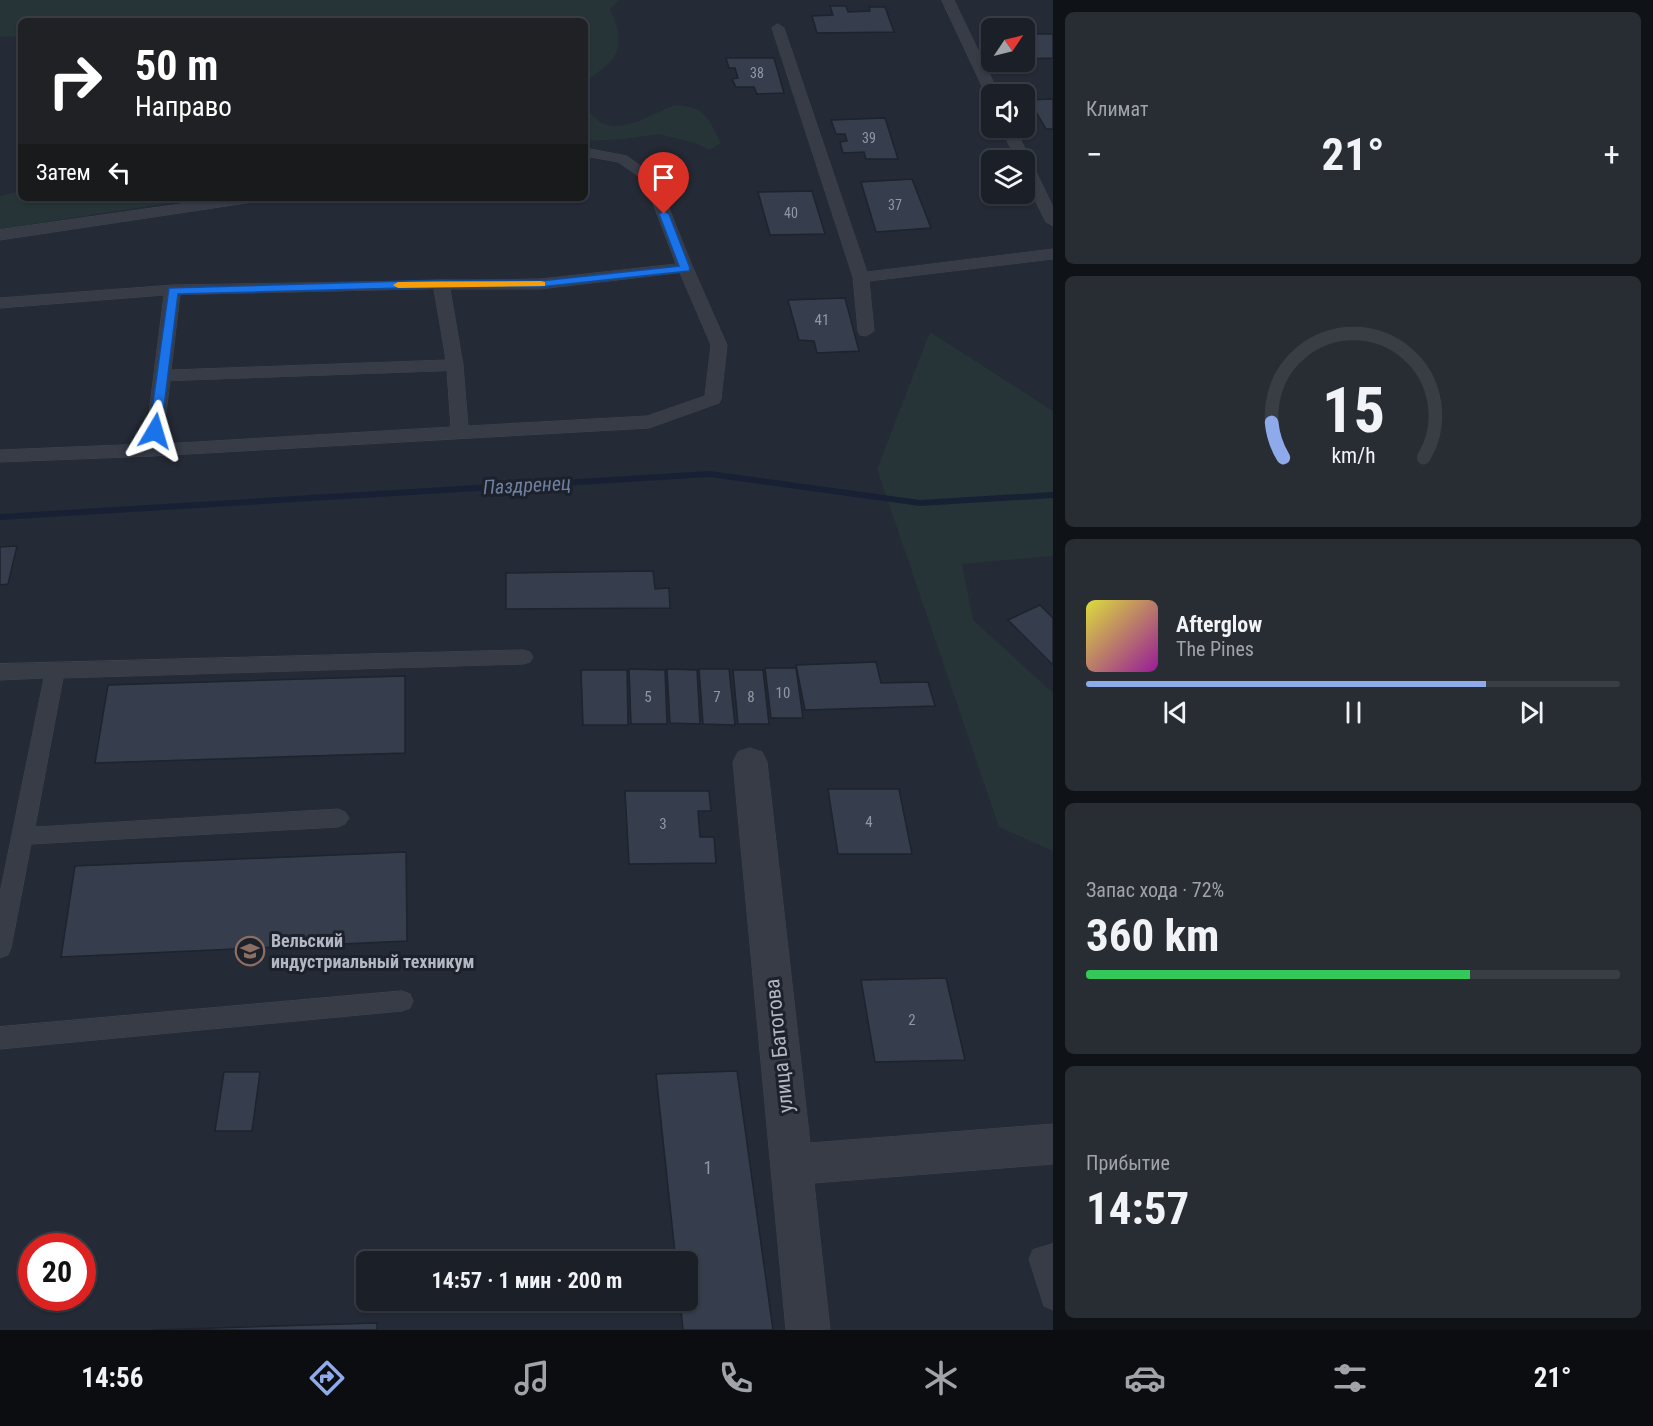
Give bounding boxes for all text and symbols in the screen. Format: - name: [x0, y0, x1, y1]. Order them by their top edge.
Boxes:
- north arrow: [981, 18, 1035, 72]
- map controls: [981, 18, 1035, 204]
- text: 50 m: [135, 41, 218, 90]
- icon: right: [36, 42, 114, 120]
- house number: 38: [750, 65, 764, 81]
- button: sound: [981, 84, 1035, 138]
- text: Направо: [135, 91, 232, 123]
- text: Климат: [1086, 97, 1148, 121]
- text: 21°: [1322, 128, 1385, 181]
- house number: 39: [862, 130, 876, 146]
- text: −: [1086, 135, 1103, 174]
- text: +: [1604, 135, 1620, 174]
- button: layers: [981, 150, 1035, 204]
- pin: [638, 152, 689, 214]
- icon: left: [103, 156, 136, 189]
- text: Затем: [36, 160, 91, 185]
- icon: arrive: [647, 161, 680, 194]
- house number: 37: [888, 197, 902, 213]
- house number: 40: [784, 205, 798, 221]
- house number: 41: [815, 311, 829, 329]
- text: 15: [1321, 375, 1385, 448]
- position arrow: [123, 399, 187, 463]
- text: km/h: [1331, 444, 1375, 469]
- water label: Паздренец: [482, 471, 572, 499]
- text: Afterglow: [1176, 612, 1262, 637]
- text: The Pines: [1176, 637, 1254, 661]
- house number: 10: [776, 684, 790, 702]
- house number: 5: [644, 688, 652, 706]
- house number: 7: [713, 688, 721, 706]
- house number: 8: [747, 688, 755, 706]
- icon: previous: [1159, 696, 1192, 729]
- icon: pause: [1337, 696, 1370, 729]
- icon: next: [1515, 696, 1548, 729]
- house number: 4: [865, 813, 873, 831]
- house number: 3: [659, 815, 667, 833]
- text: Запас хода · 72%: [1086, 878, 1224, 902]
- text: 360 km: [1086, 909, 1219, 962]
- place label: Вельский индустриальный техникум: [271, 930, 474, 972]
- school or university icon: Вельский индустриальный техникум: [234, 935, 266, 967]
- street label: улица Батогова: [760, 978, 798, 1114]
- house number: 2: [908, 1011, 916, 1029]
- text: Прибытие: [1086, 1151, 1170, 1175]
- house number: 1: [704, 1157, 712, 1178]
- text: 14:57: [1086, 1182, 1189, 1235]
- speed limit sign: 20: [18, 1233, 96, 1311]
- text: 14:57 · 1 мин · 200 m: [432, 1268, 622, 1293]
- icon: directions: [306, 1357, 348, 1399]
- icon: music: [511, 1357, 553, 1399]
- icon: phone: [715, 1357, 757, 1399]
- icon: climate: [920, 1357, 962, 1399]
- icon: car: [1124, 1357, 1166, 1399]
- icon: filters: [1329, 1357, 1371, 1399]
- text: 14:56: [81, 1362, 143, 1394]
- text: 21°: [1534, 1362, 1572, 1394]

